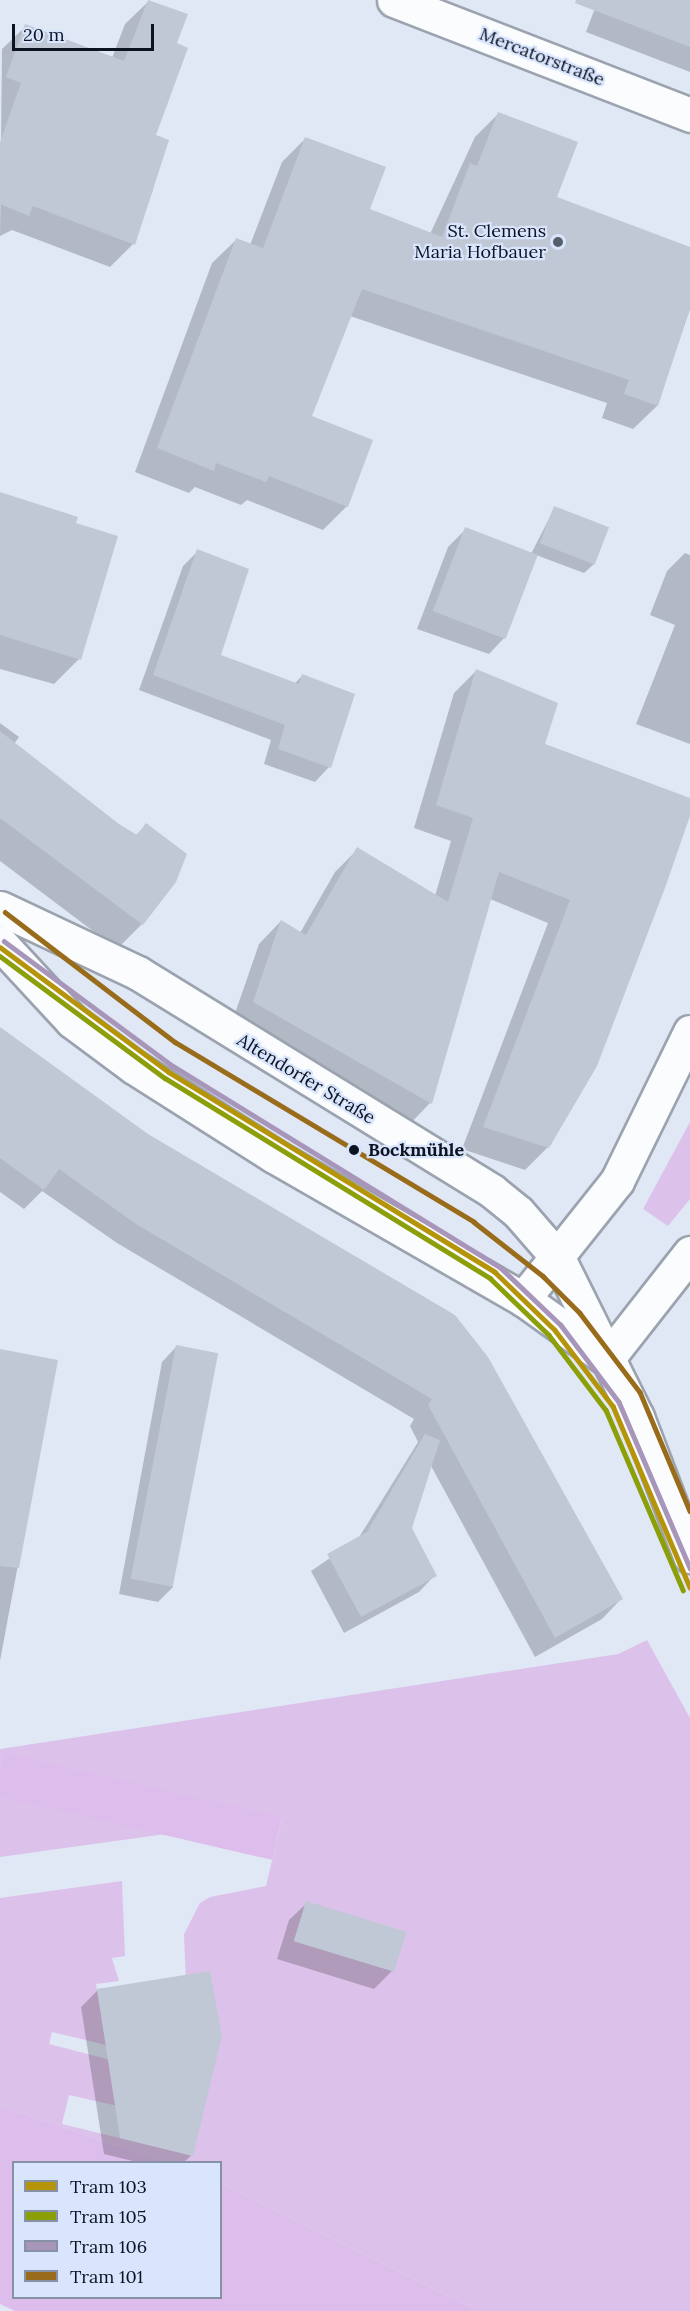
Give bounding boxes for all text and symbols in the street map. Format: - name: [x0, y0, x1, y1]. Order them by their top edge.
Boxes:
- scale bar: [15, 12, 158, 50]
- text: 20 m: [23, 23, 65, 46]
- street label: Mercatorstraße: [476, 23, 608, 91]
- place label: St. Clemens Maria Hofbauer: [414, 221, 546, 264]
- marker: St. Clemens Maria Hofbauer: [551, 235, 565, 249]
- street label: Altendorfer Straße: [233, 1029, 379, 1129]
- place label: Bockmühle: [368, 1139, 464, 1161]
- marker: Bockmühle: [345, 1141, 363, 1159]
- legend: [12, 2161, 222, 2299]
- text: Tram 103: [70, 2175, 147, 2198]
- text: Tram 105: [70, 2205, 147, 2228]
- text: Tram 106: [70, 2235, 147, 2258]
- text: Tram 101: [70, 2265, 143, 2288]

